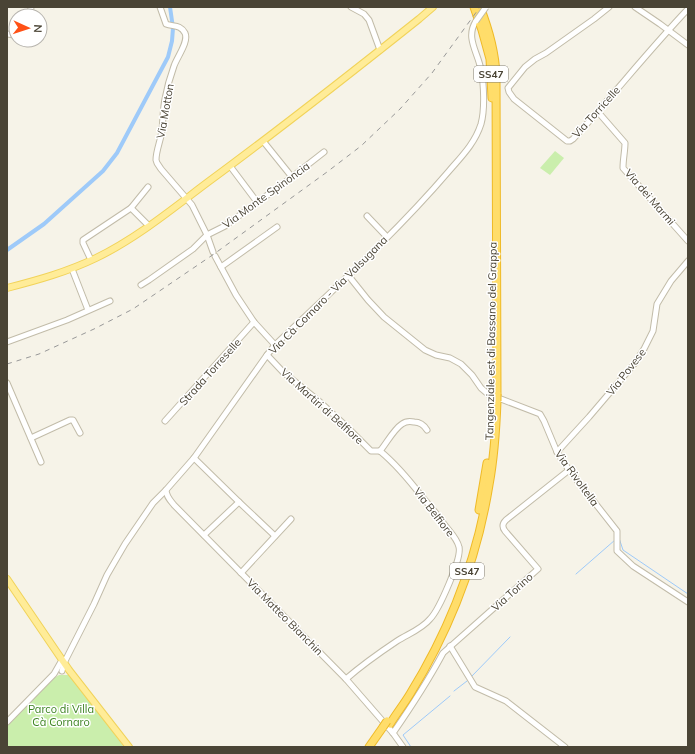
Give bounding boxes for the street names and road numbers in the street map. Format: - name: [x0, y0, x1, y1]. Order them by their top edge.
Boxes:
- road number: SS47: [474, 66, 508, 82]
- street label: Via Motton: [153, 82, 177, 140]
- street label: Via Torricelle: [569, 83, 623, 141]
- street label: Via Monte Spinoncia: [220, 159, 312, 231]
- street label: Via dei Marmi: [622, 166, 678, 228]
- street label: Via Cà Cornaro - Via Valsugana: [266, 233, 390, 357]
- street label: Tangenziale est di Bassano del Grappa: [482, 242, 500, 440]
- street label: Strada Torreselle: [176, 335, 244, 409]
- street label: Via Povese: [603, 346, 649, 398]
- street label: Via Martiri di Belfiore: [278, 365, 366, 447]
- street label: Via Rivoltella: [552, 447, 602, 509]
- street label: Via Belfiore: [411, 485, 457, 539]
- road number: SS47: [450, 563, 484, 579]
- street label: Via Torino: [488, 570, 536, 614]
- street label: Via Matteo Bianchin: [244, 576, 326, 658]

